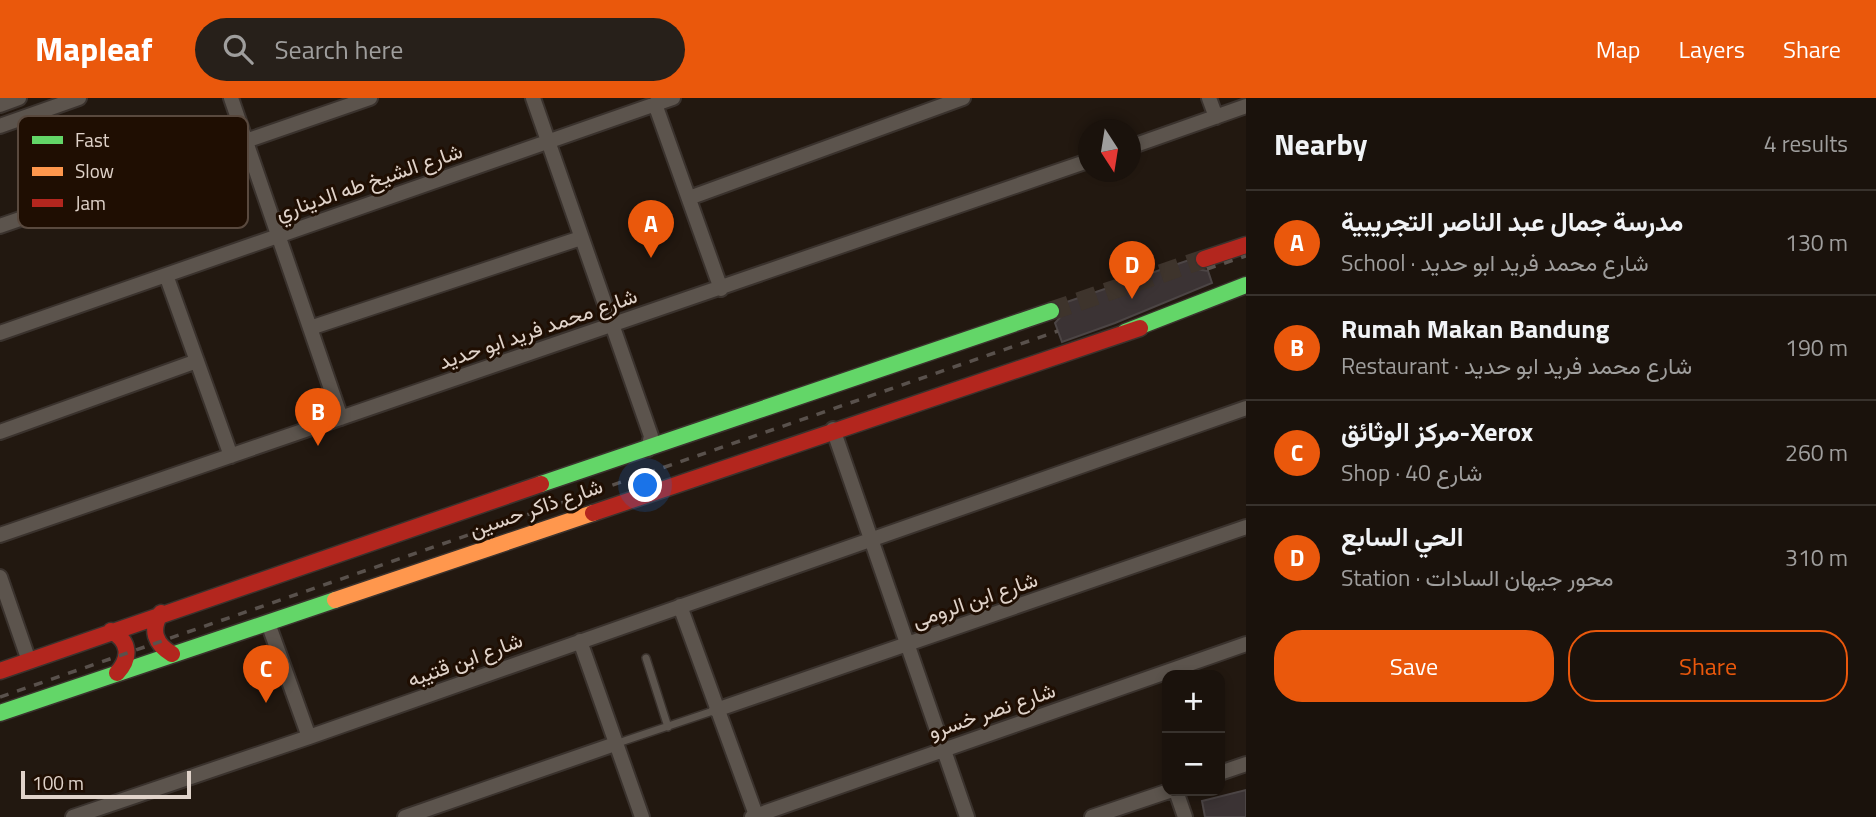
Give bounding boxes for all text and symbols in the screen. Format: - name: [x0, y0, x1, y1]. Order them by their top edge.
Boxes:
- search box: [195, 18, 685, 81]
- text: Mapleaf: [35, 24, 153, 74]
- icon: search: [219, 30, 257, 68]
- text: Search here: [275, 30, 403, 69]
- text: Map: [1596, 31, 1641, 67]
- text: Layers: [1679, 31, 1745, 67]
- text: Share: [1783, 31, 1841, 67]
- legend: [18, 116, 248, 228]
- north arrow: [1078, 119, 1141, 182]
- text: Nearby: [1274, 121, 1367, 167]
- text: Fast: [75, 125, 110, 154]
- text: 4 results: [1764, 126, 1848, 161]
- street label: شارع الشيخ طه الديناري: [271, 134, 467, 230]
- text: Slow: [75, 156, 114, 185]
- text: Jam: [75, 188, 106, 217]
- pin: A: [628, 200, 674, 258]
- text: مدرسة جمال عبد الناصر التجريبية: [1341, 202, 1683, 241]
- text: A: [1290, 225, 1304, 260]
- text: 130 m: [1785, 225, 1848, 260]
- pin: D: [1109, 241, 1155, 299]
- text: School · شارع محمد فريد ابو حديد: [1341, 245, 1649, 280]
- street label: شارع محمد فريد ابو حديد: [434, 279, 641, 377]
- text: Rumah Makan Bandung: [1341, 309, 1609, 348]
- text: B: [1290, 330, 1304, 365]
- text: 190 m: [1785, 330, 1848, 365]
- text: Restaurant · شارع محمد فريد ابو حديد: [1341, 348, 1692, 383]
- pin: B: [295, 388, 341, 446]
- text: مركز الوثائق-Xerox: [1341, 412, 1533, 451]
- text: C: [1291, 435, 1303, 470]
- text: 260 m: [1785, 435, 1848, 470]
- text: Shop · شارع 40: [1341, 455, 1482, 490]
- your location: [628, 468, 662, 502]
- street label: شارع ذاكر حسين: [465, 469, 607, 545]
- text: الحي السابع: [1341, 517, 1464, 556]
- text: D: [1290, 540, 1304, 575]
- text: 310 m: [1785, 540, 1848, 575]
- text: Station · محور جيهان السادات: [1341, 560, 1614, 595]
- street label: شارع ابن الرومى: [908, 563, 1042, 636]
- street label: شارع ابن قتيبه: [403, 623, 527, 695]
- button: Save: [1274, 630, 1554, 702]
- button: Share: [1568, 630, 1848, 702]
- pin: C: [243, 645, 289, 703]
- map controls: [1162, 670, 1225, 796]
- button: +: [1162, 670, 1225, 733]
- street label: شارع نصر خسرو: [924, 673, 1060, 747]
- button: −: [1162, 733, 1225, 796]
- scale bar: [21, 768, 191, 800]
- text: 100 m: [32, 768, 84, 797]

